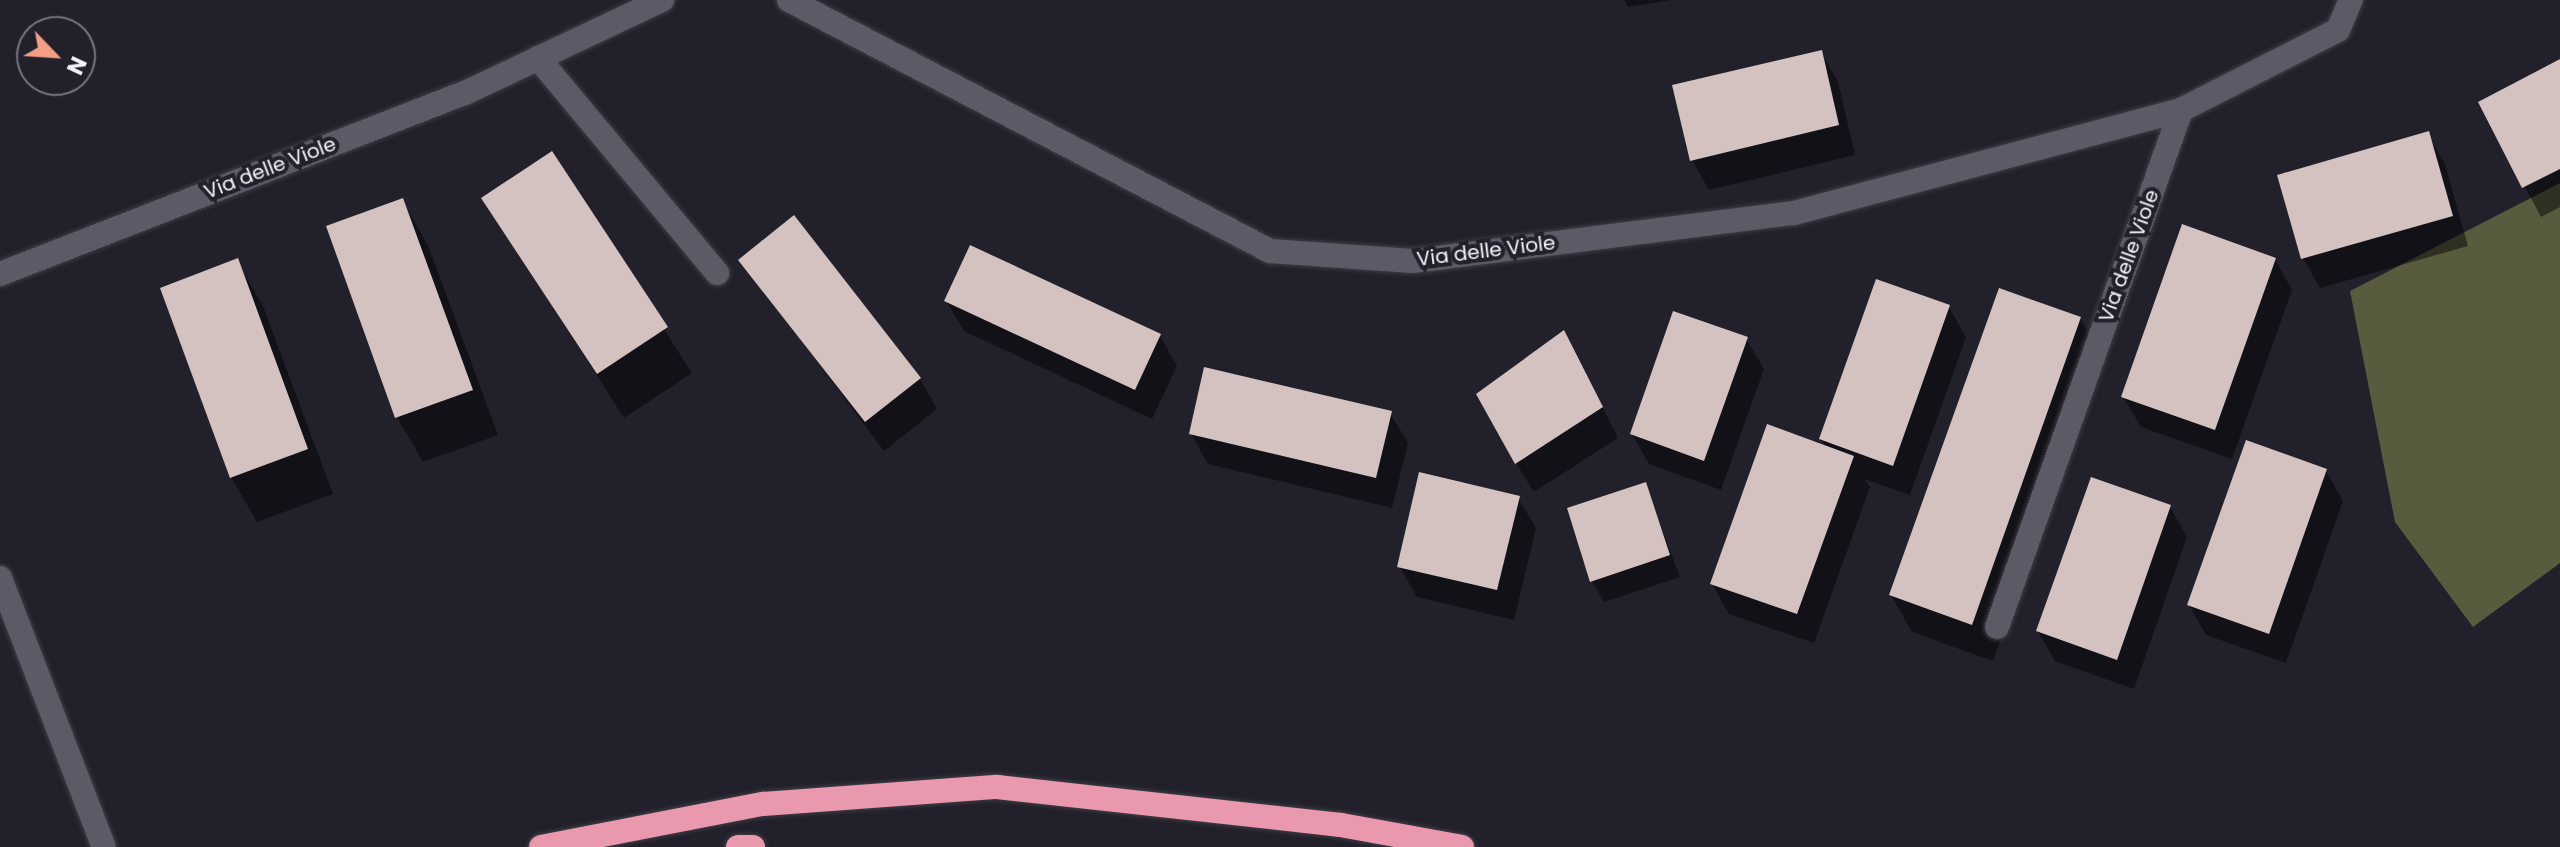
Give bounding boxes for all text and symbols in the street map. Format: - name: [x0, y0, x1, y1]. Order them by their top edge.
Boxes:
- north arrow: [16, 16, 96, 96]
- text: N: [59, 51, 94, 80]
- street label: Via delle Viole: [201, 132, 339, 204]
- street label: Via delle Viole: [2094, 186, 2164, 326]
- street label: Via delle Viole: [1415, 231, 1557, 271]

